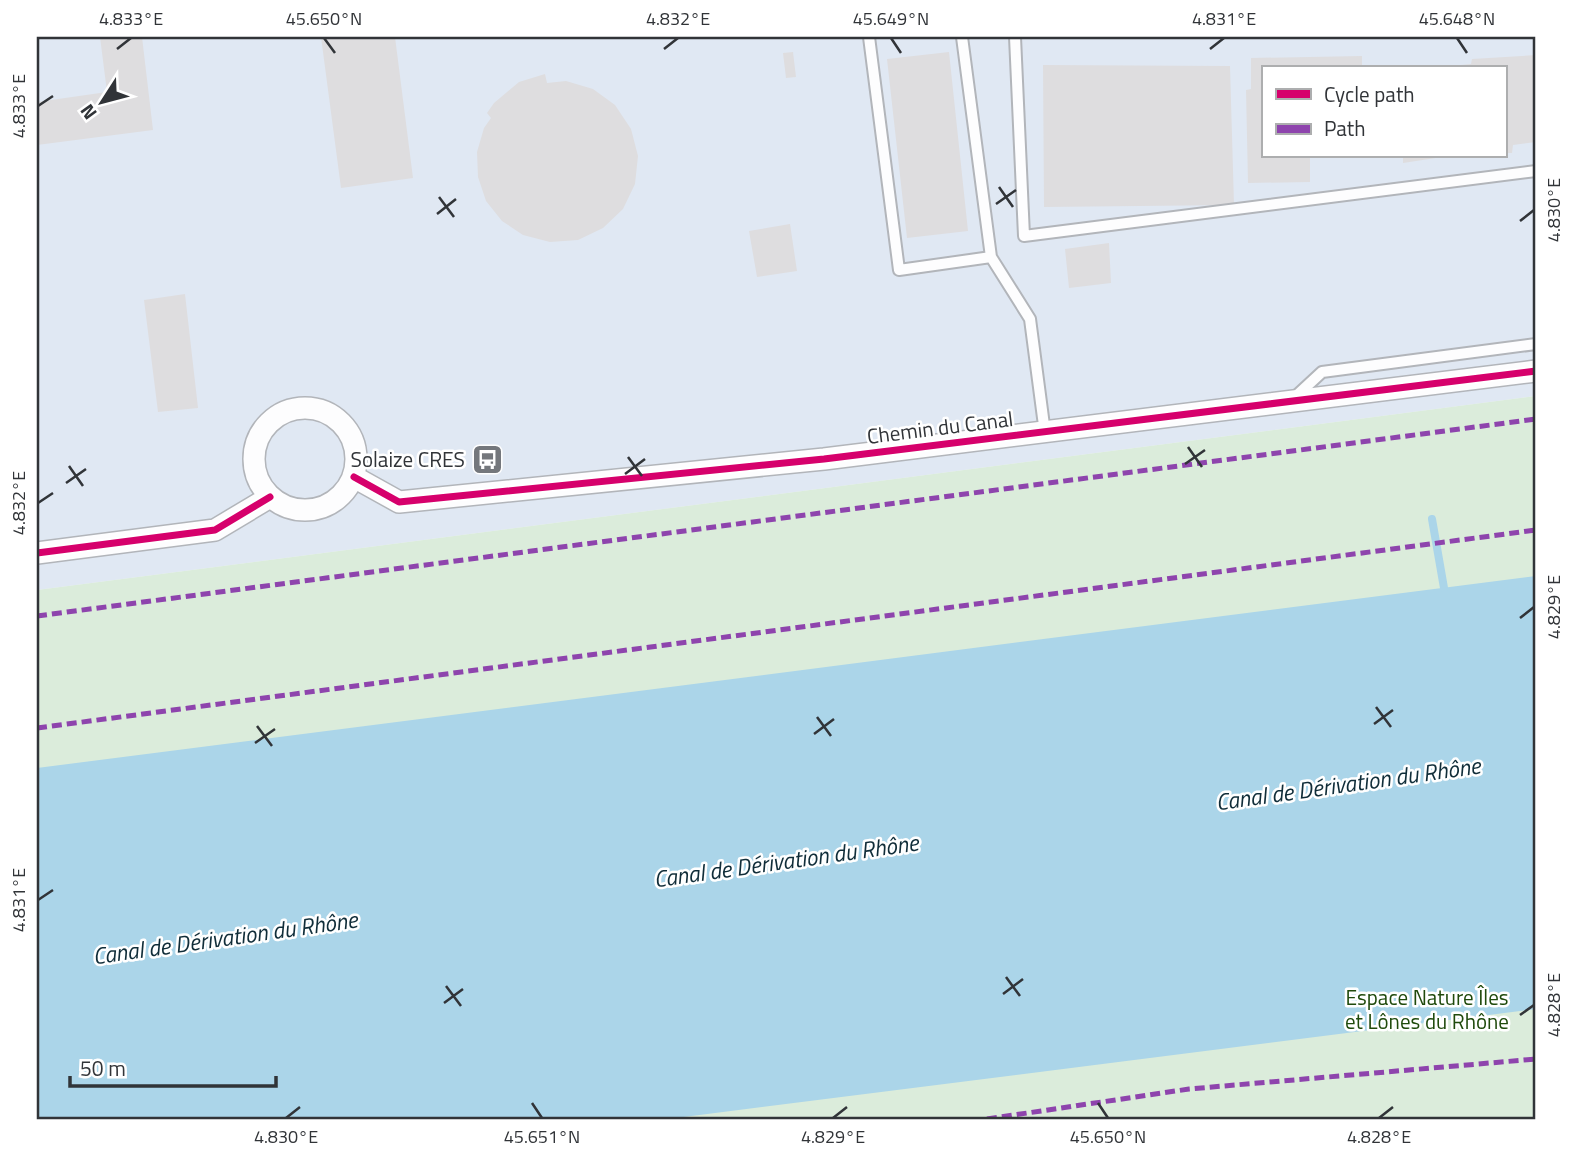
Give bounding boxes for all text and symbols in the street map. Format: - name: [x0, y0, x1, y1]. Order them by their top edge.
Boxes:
- text: 4.833°E: [99, 5, 163, 32]
- text: 45.650°N: [286, 5, 362, 32]
- text: 4.832°E: [646, 5, 710, 32]
- text: 45.649°N: [853, 5, 929, 32]
- text: 4.831°E: [1192, 5, 1256, 32]
- text: 45.648°N: [1419, 5, 1495, 32]
- north arrow: [66, 66, 136, 136]
- legend: [1262, 66, 1506, 158]
- text: 4.833°E: [5, 74, 32, 138]
- text: Cycle path: [1324, 78, 1415, 110]
- text: N: [72, 98, 103, 126]
- text: Path: [1324, 112, 1366, 144]
- text: 4.830°E: [1540, 178, 1567, 242]
- street label: Chemin du Canal: [865, 402, 1015, 452]
- place label: Solaize CRES: [351, 443, 465, 475]
- bus stop icon: Solaize CRES: [471, 443, 505, 477]
- text: 4.832°E: [5, 471, 32, 535]
- text: 4.829°E: [1540, 575, 1567, 639]
- water label: Canal de Dérivation du Rhône: [1213, 747, 1484, 819]
- water label: Canal de Dérivation du Rhône: [651, 824, 922, 896]
- text: 4.831°E: [5, 868, 32, 932]
- water label: Canal de Dérivation du Rhône: [90, 901, 361, 973]
- text: 4.828°E: [1540, 973, 1567, 1037]
- park label: Espace Nature Îles et Lônes du Rhône: [1345, 981, 1509, 1037]
- scale bar: [70, 1044, 276, 1088]
- text: 50 m: [80, 1052, 126, 1084]
- text: 4.830°E: [254, 1123, 318, 1150]
- text: 45.651°N: [504, 1123, 580, 1150]
- text: 4.829°E: [801, 1123, 865, 1150]
- text: 45.650°N: [1070, 1123, 1146, 1150]
- text: 4.828°E: [1347, 1123, 1411, 1150]

